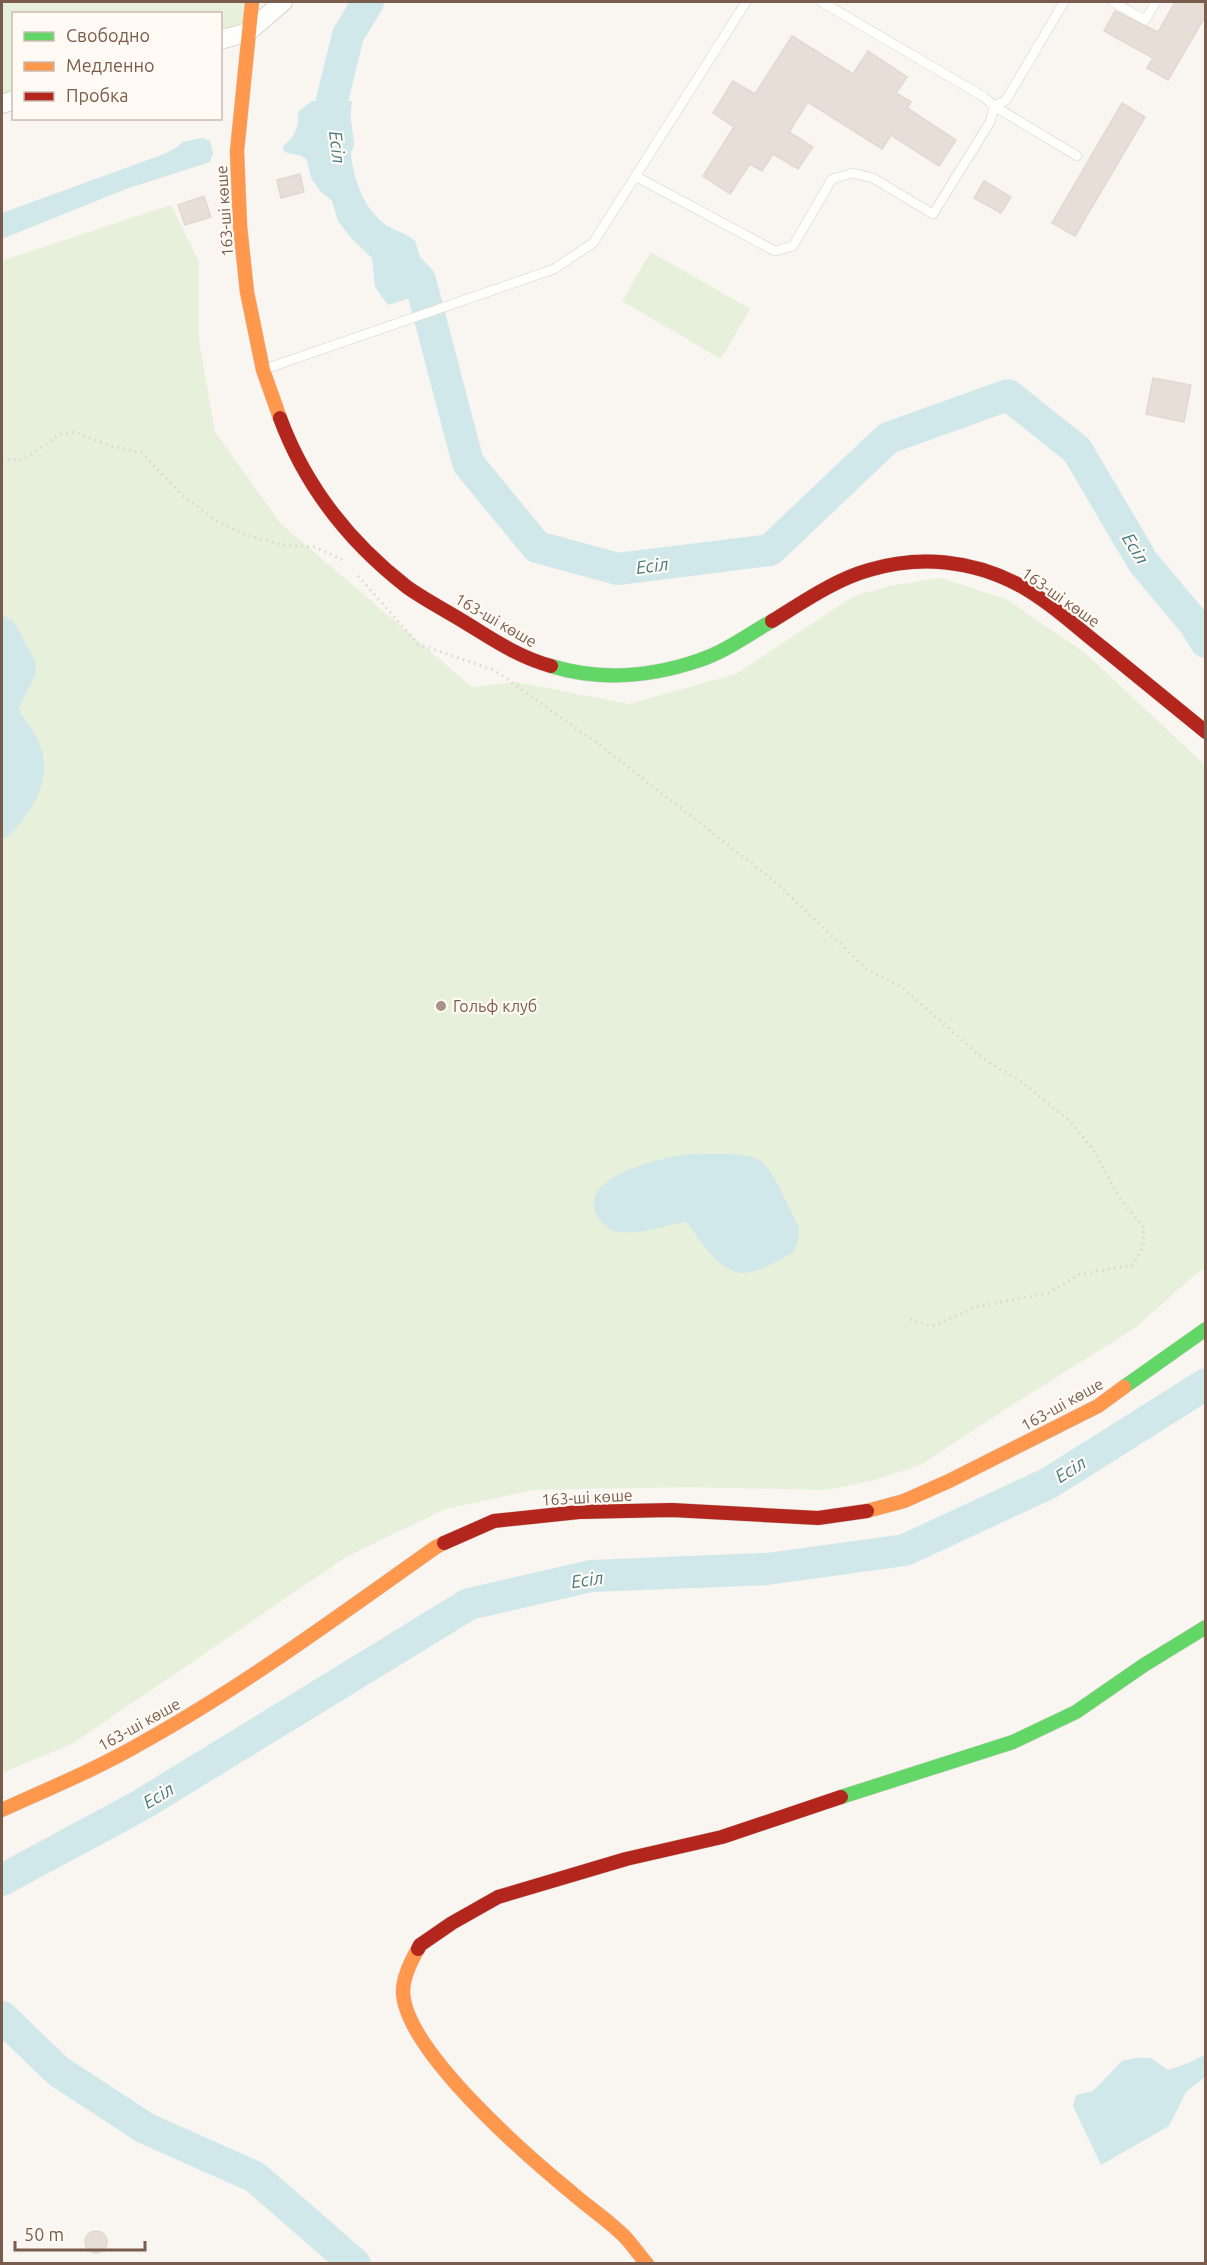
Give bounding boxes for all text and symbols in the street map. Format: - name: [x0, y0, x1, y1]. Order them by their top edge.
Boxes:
- legend: [12, 12, 222, 120]
- text: Свободно: [66, 25, 150, 45]
- text: Медленно: [66, 55, 155, 75]
- text: Пробка: [66, 85, 129, 105]
- water label: Есіл: [326, 130, 350, 164]
- street label: 163-ші көше: [212, 165, 236, 257]
- water label: Есіл: [1119, 529, 1153, 567]
- water label: Есіл: [635, 553, 669, 577]
- street label: 163-ші көше: [1018, 563, 1104, 631]
- street label: 163-ші көше: [452, 589, 540, 651]
- place label: Гольф клуб: [453, 997, 537, 1015]
- marker: Гольф клуб: [434, 999, 448, 1013]
- street label: 163-ші көше: [1018, 1374, 1106, 1434]
- water label: Есіл: [1051, 1452, 1089, 1486]
- street label: 163-ші көше: [541, 1486, 633, 1508]
- water label: Есіл: [570, 1567, 605, 1591]
- street label: 163-ші көше: [95, 1694, 183, 1754]
- water label: Есіл: [139, 1778, 177, 1812]
- scale bar: [15, 2214, 146, 2252]
- text: 50 m: [24, 2224, 64, 2244]

